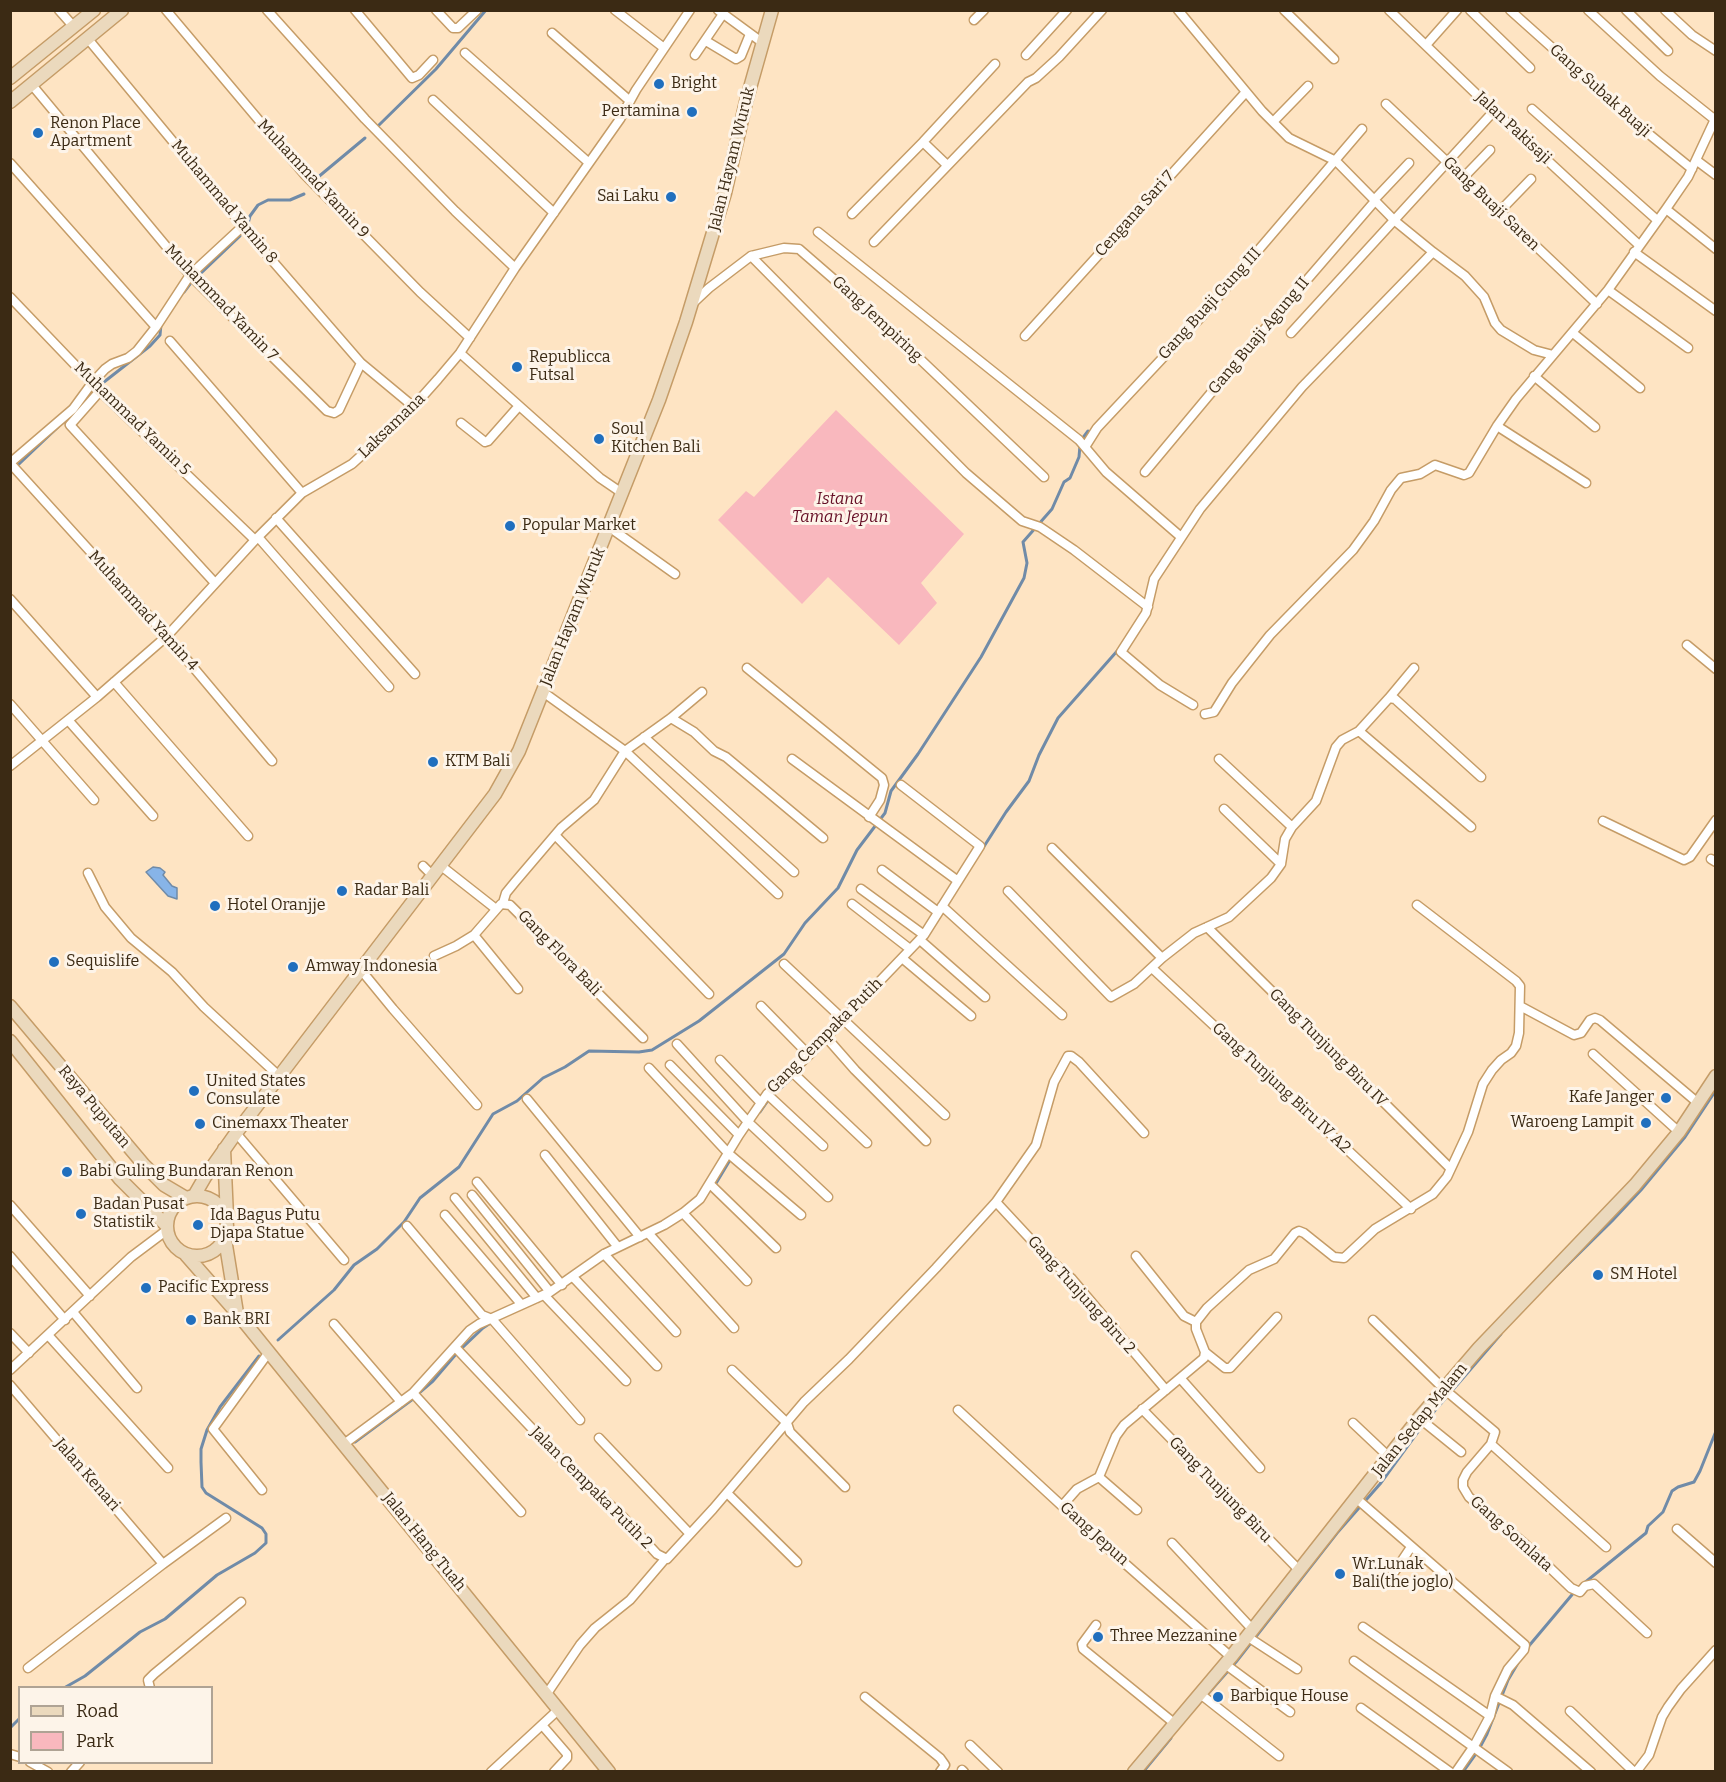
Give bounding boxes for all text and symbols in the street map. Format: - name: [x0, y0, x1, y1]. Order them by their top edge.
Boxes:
- street label: Gang Subak Buaji: [1545, 40, 1655, 142]
- place label: Bright: [671, 74, 717, 94]
- marker: Bright: [652, 77, 666, 91]
- street label: Jalan Hayam Wuruk: [705, 85, 759, 233]
- street label: Jalan Pakisaji: [1471, 88, 1555, 168]
- place label: Pertamina: [602, 102, 680, 122]
- marker: Pertamina: [685, 105, 699, 119]
- place label: Renon Place Apartment: [50, 114, 141, 152]
- street label: Muhammad Yamin 9: [253, 116, 373, 242]
- marker: Renon Place Apartment: [31, 126, 45, 140]
- street label: Muhammad Yamin 8: [167, 136, 281, 268]
- street label: Gang Buaji Saren: [1439, 153, 1543, 255]
- street label: Cengana Sari 7: [1091, 167, 1179, 261]
- place label: Sai Laku: [597, 187, 659, 207]
- marker: Sai Laku: [664, 190, 678, 204]
- street label: Muhammad Yamin 7: [161, 241, 281, 365]
- street label: Gang Buaji Gung III: [1155, 244, 1265, 364]
- street label: Gang Jempiring: [828, 272, 926, 366]
- street label: Gang Buaji Agung II: [1204, 274, 1314, 398]
- place label: Republicca Futsal: [529, 348, 611, 386]
- street label: Muhammad Yamin 5: [70, 358, 194, 480]
- marker: Republicca Futsal: [510, 360, 524, 374]
- street label: Laksamana: [355, 389, 429, 463]
- place label: Soul Kitchen Bali: [611, 420, 700, 458]
- marker: Soul Kitchen Bali: [592, 432, 606, 446]
- park label: Istana Taman Jepun: [792, 490, 888, 528]
- place label: Popular Market: [522, 516, 636, 536]
- marker: Popular Market: [503, 519, 517, 533]
- street label: Jalan Hayam Wuruk: [536, 545, 610, 689]
- street label: Muhammad Yamin 4: [84, 547, 202, 675]
- place label: KTM Bali: [445, 752, 510, 772]
- marker: KTM Bali: [426, 755, 440, 769]
- place label: Radar Bali: [354, 881, 429, 901]
- marker: Radar Bali: [335, 884, 349, 898]
- place label: Hotel Oranjje: [227, 896, 326, 916]
- marker: Hotel Oranjje: [208, 899, 222, 913]
- street label: Gang Flora Bali: [513, 906, 605, 1000]
- place label: Sequislife: [66, 952, 139, 972]
- marker: Sequislife: [47, 955, 61, 969]
- place label: Amway Indonesia: [305, 957, 438, 977]
- marker: Amway Indonesia: [286, 960, 300, 974]
- street label: Gang Cempaka Putih: [763, 974, 887, 1098]
- street label: Gang Tunjung Biru IV: [1265, 985, 1391, 1111]
- street label: Gang Tunjung Biru IV A2: [1208, 1019, 1354, 1157]
- street label: Raya Puputan: [54, 1062, 134, 1152]
- place label: United States Consulate: [206, 1072, 306, 1110]
- marker: United States Consulate: [187, 1084, 201, 1098]
- place label: Kafe Janger: [1569, 1088, 1654, 1108]
- marker: Kafe Janger: [1659, 1091, 1673, 1105]
- place label: Waroeng Lampit: [1511, 1113, 1634, 1133]
- place label: Cinemaxx Theater: [212, 1114, 348, 1134]
- marker: Waroeng Lampit: [1639, 1116, 1653, 1130]
- marker: Cinemaxx Theater: [193, 1117, 207, 1131]
- place label: Babi Guling Bundaran Renon: [79, 1162, 293, 1182]
- marker: Babi Guling Bundaran Renon: [60, 1165, 74, 1179]
- place label: Badan Pusat Statistik: [93, 1195, 184, 1233]
- place label: Ida Bagus Putu Djapa Statue: [210, 1206, 320, 1244]
- marker: Badan Pusat Statistik: [74, 1207, 88, 1221]
- marker: Ida Bagus Putu Djapa Statue: [191, 1218, 205, 1232]
- street label: Gang Tunjung Biru 2: [1023, 1232, 1139, 1358]
- place label: SM Hotel: [1610, 1265, 1677, 1285]
- marker: SM Hotel: [1591, 1268, 1605, 1282]
- place label: Pacific Express: [158, 1278, 269, 1298]
- marker: Pacific Express: [139, 1281, 153, 1295]
- place label: Bank BRI: [203, 1310, 270, 1330]
- marker: Bank BRI: [184, 1313, 198, 1327]
- street label: Jalan Sedap Malam: [1368, 1359, 1472, 1481]
- street label: Jalan Cempaka Putih 2: [526, 1423, 656, 1553]
- street label: Gang Tunjung Biru: [1164, 1433, 1276, 1547]
- street label: Jalan Kenari: [50, 1435, 124, 1515]
- street label: Jalan Hang Tuah: [378, 1489, 470, 1595]
- street label: Gang Somlata: [1466, 1492, 1556, 1576]
- street label: Gang Jepun: [1056, 1498, 1132, 1570]
- place label: Wr.Lunak Bali(the joglo): [1352, 1555, 1454, 1593]
- marker: Wr.Lunak Bali(the joglo): [1333, 1567, 1347, 1581]
- place label: Three Mezzanine: [1110, 1627, 1237, 1647]
- marker: Three Mezzanine: [1091, 1630, 1105, 1644]
- legend: [18, 1686, 213, 1764]
- place label: Barbique House: [1230, 1687, 1349, 1707]
- marker: Barbique House: [1211, 1690, 1225, 1704]
- text: Road: [76, 1700, 118, 1722]
- text: Park: [76, 1730, 114, 1752]

